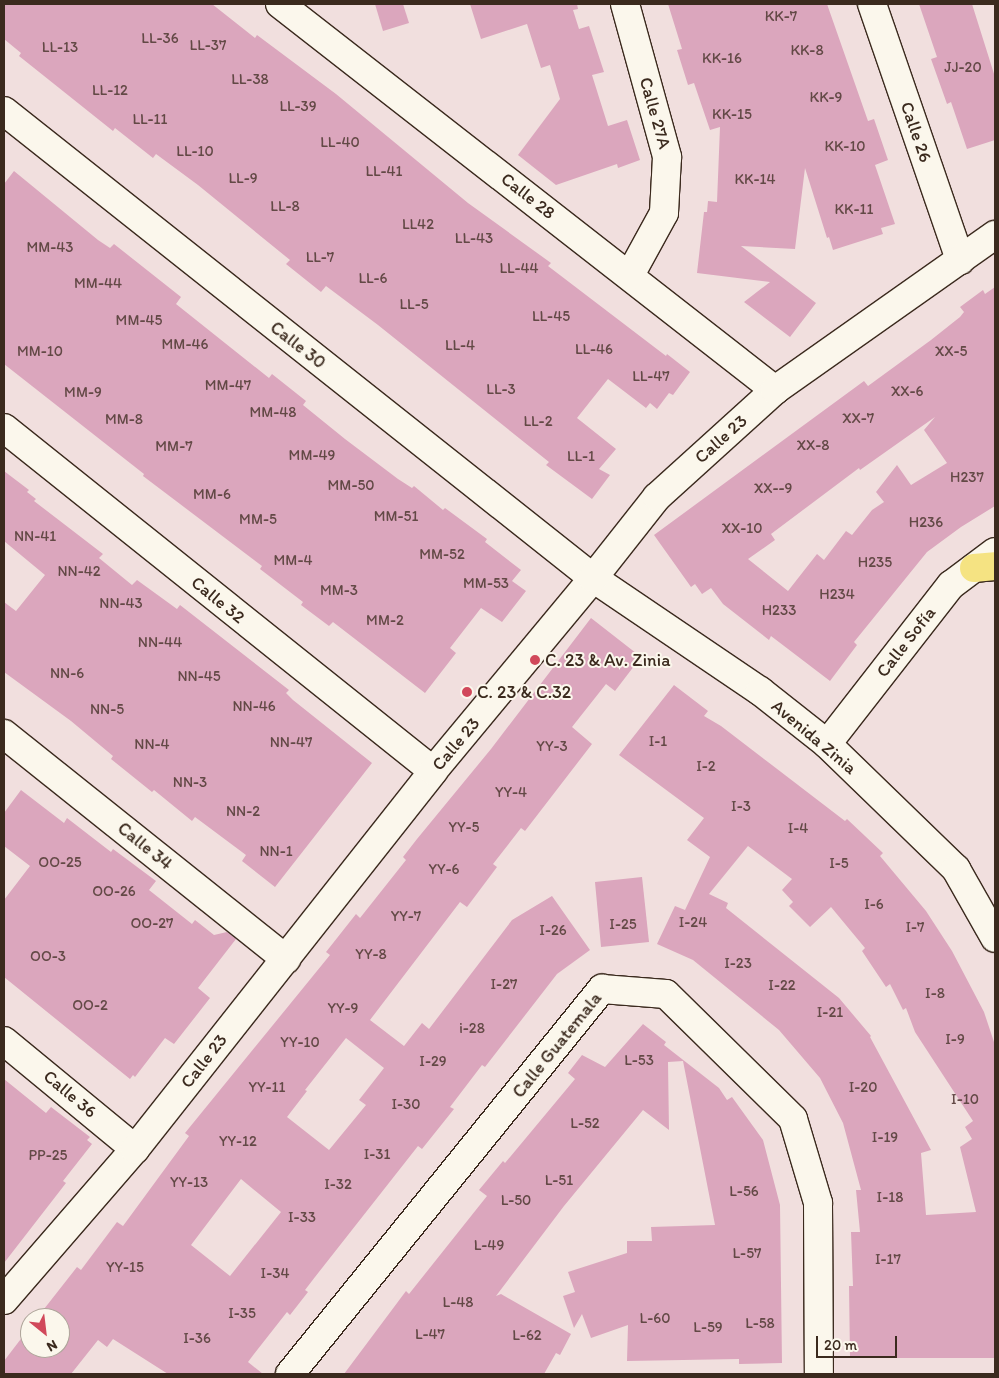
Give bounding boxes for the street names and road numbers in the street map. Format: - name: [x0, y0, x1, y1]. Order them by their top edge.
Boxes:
- street label: Calle 27A: [634, 75, 676, 151]
- street label: Calle 26: [896, 99, 936, 165]
- street label: Calle 28: [497, 168, 559, 224]
- street label: Calle 30: [266, 317, 330, 373]
- street label: Calle 23: [690, 410, 752, 468]
- street label: Calle 32: [187, 572, 249, 628]
- street label: Calle Sofía: [872, 603, 940, 681]
- street label: Avenida Zinia: [767, 695, 861, 779]
- street label: Calle 23: [427, 713, 485, 775]
- street label: Calle 34: [113, 817, 177, 875]
- street label: Calle Guatemala: [508, 988, 606, 1102]
- street label: Calle 23: [176, 1030, 232, 1092]
- street label: Calle 36: [39, 1065, 101, 1123]

